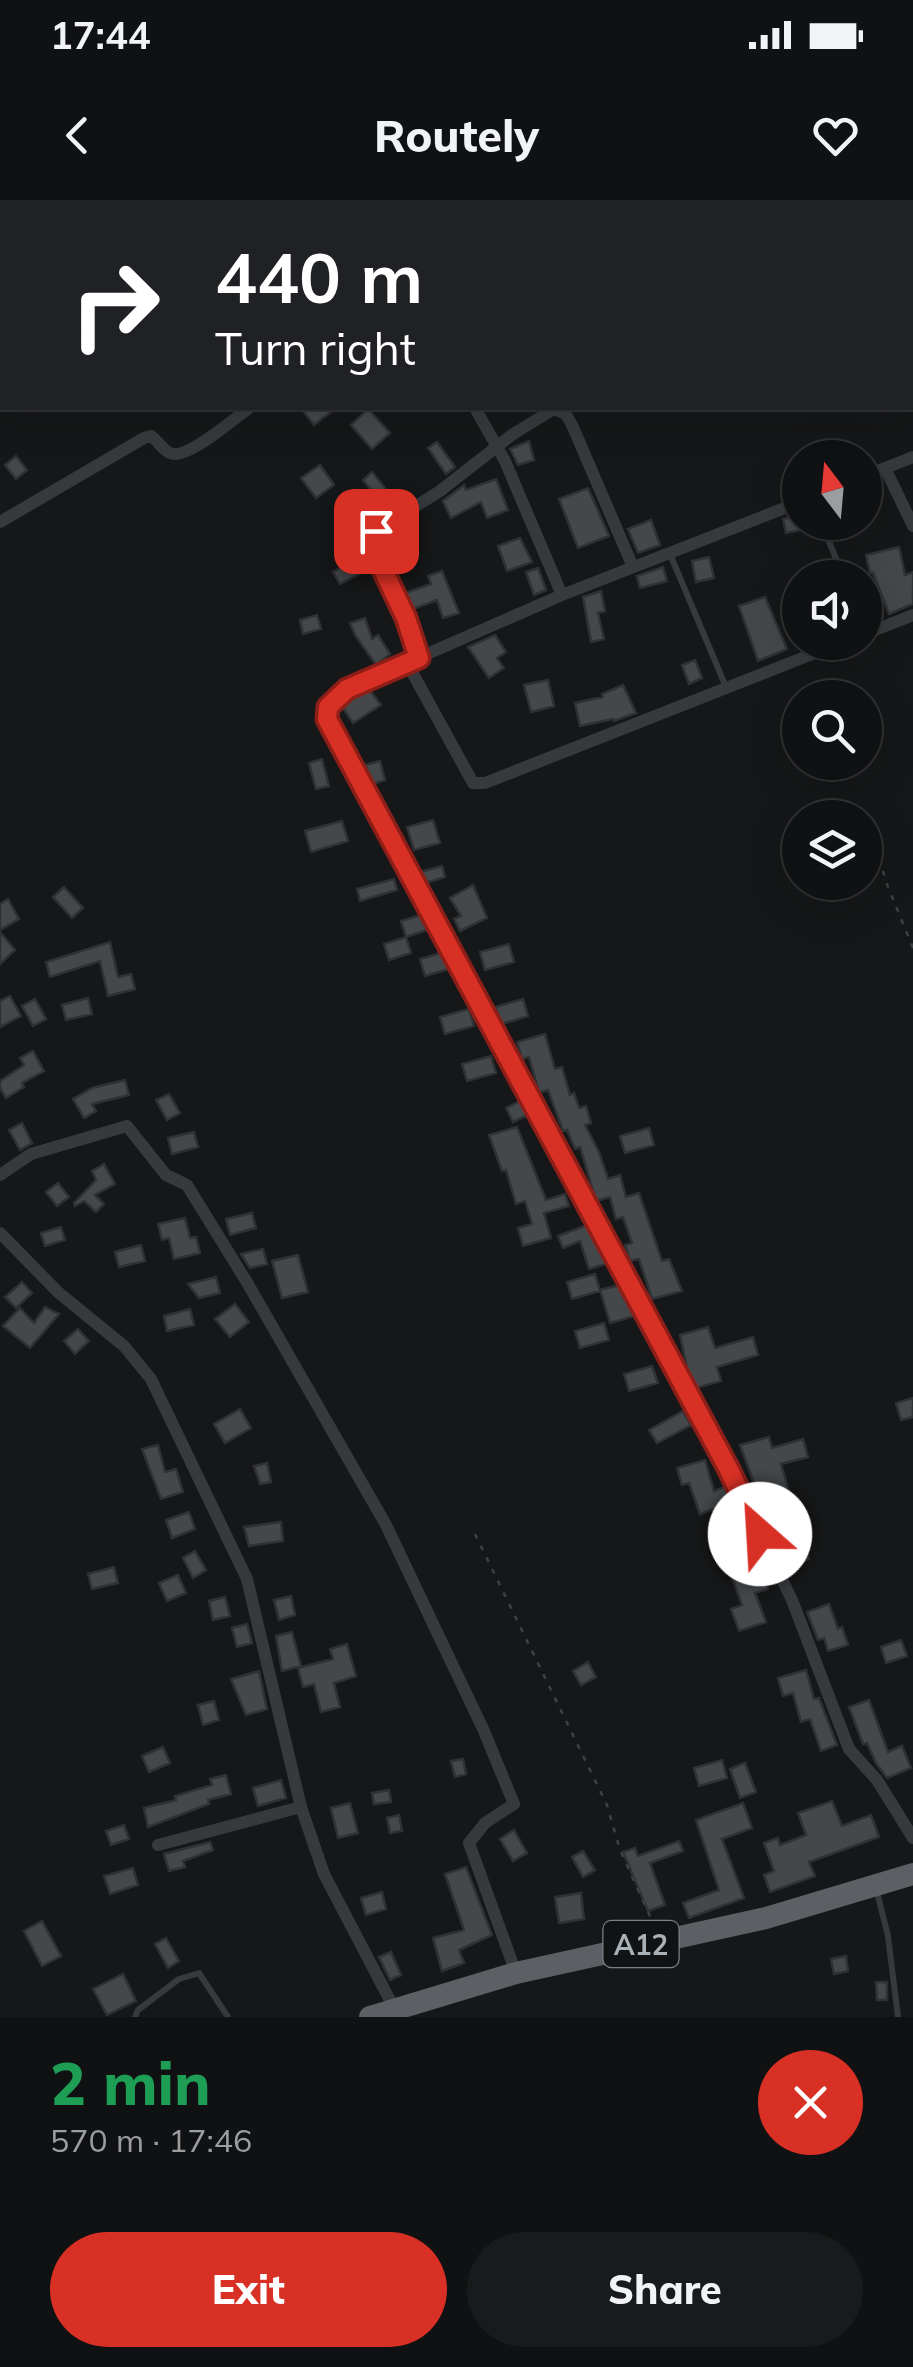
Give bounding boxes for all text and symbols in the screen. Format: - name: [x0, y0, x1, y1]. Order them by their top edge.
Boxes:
- text: 17:44: [50, 11, 151, 59]
- text: Routely: [374, 107, 539, 163]
- icon: back: [50, 108, 105, 163]
- icon: heart: [808, 108, 863, 163]
- text: 440 m: [215, 233, 423, 321]
- icon: right: [50, 240, 180, 370]
- text: Turn right: [215, 320, 416, 376]
- north arrow: [782, 440, 882, 540]
- map controls: [782, 440, 882, 900]
- pin: [334, 489, 419, 574]
- icon: arrive: [349, 504, 404, 559]
- button: sound: [782, 560, 882, 660]
- button: search: [782, 680, 882, 780]
- button: layers: [782, 800, 882, 900]
- position arrow: [708, 1482, 812, 1586]
- road number: A12: [604, 1921, 678, 1967]
- text: 2 min: [50, 2045, 211, 2120]
- button: close: [758, 2050, 863, 2155]
- text: 570 m · 17:46: [50, 2120, 252, 2160]
- button: Exit: [50, 2232, 447, 2347]
- button: Share: [467, 2232, 863, 2347]

